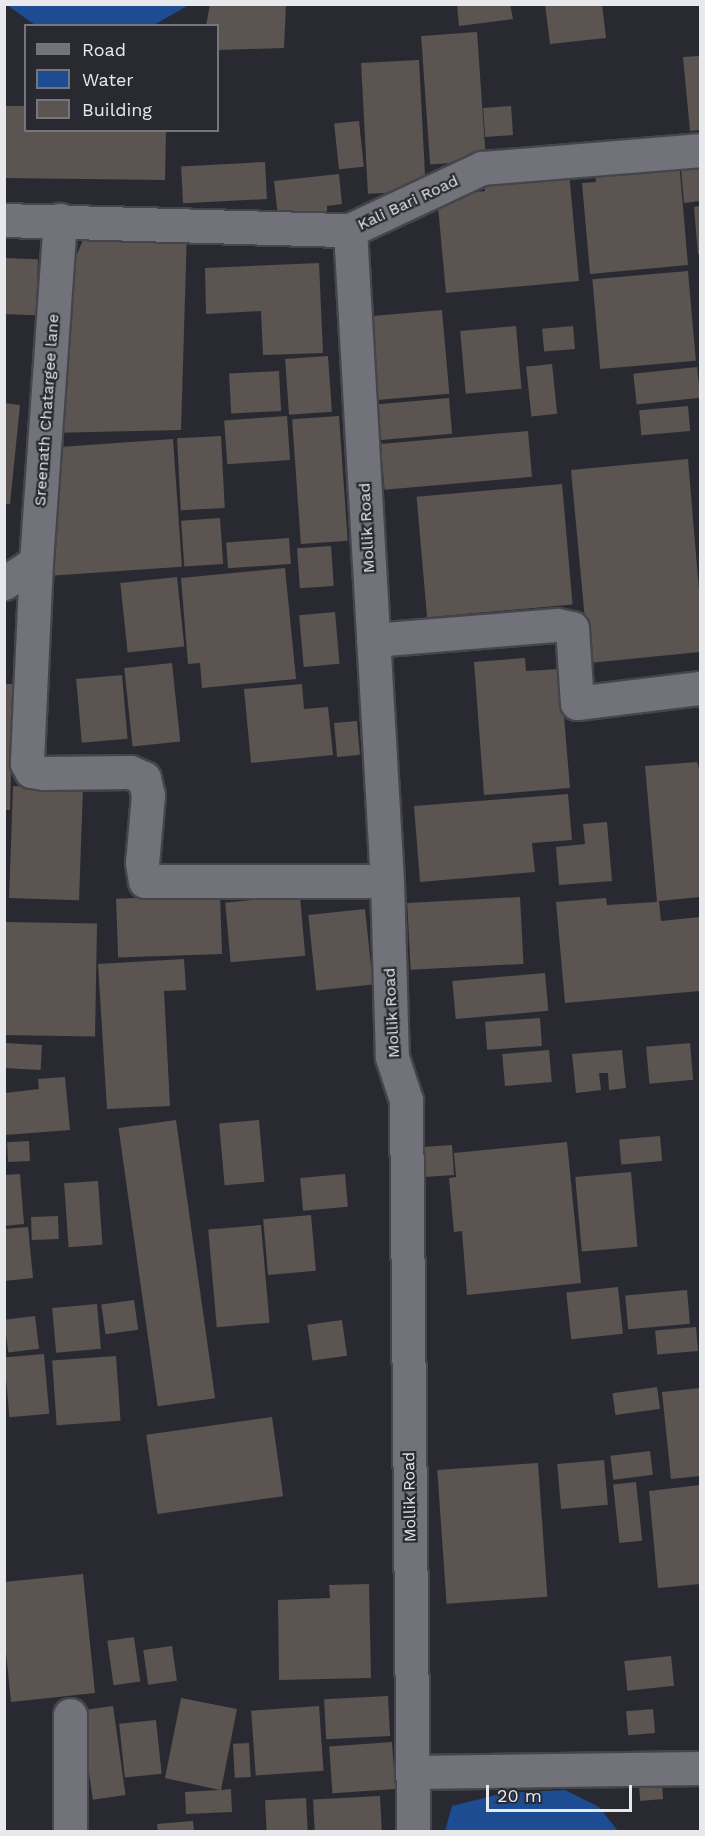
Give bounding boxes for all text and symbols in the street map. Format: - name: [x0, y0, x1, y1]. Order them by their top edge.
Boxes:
- legend: [24, 24, 219, 132]
- text: Road: [82, 39, 126, 60]
- text: Water: [82, 69, 134, 90]
- text: Building: [82, 99, 152, 120]
- street label: Kali Bari Road: [355, 171, 461, 235]
- street label: Sreenath Chatargee lane: [31, 313, 63, 507]
- street label: Mollik Road: [355, 482, 379, 574]
- street label: Mollik Road: [380, 967, 404, 1059]
- street label: Mollik Road: [400, 1451, 420, 1543]
- scale bar: [489, 1773, 634, 1811]
- text: 20 m: [497, 1785, 542, 1806]

